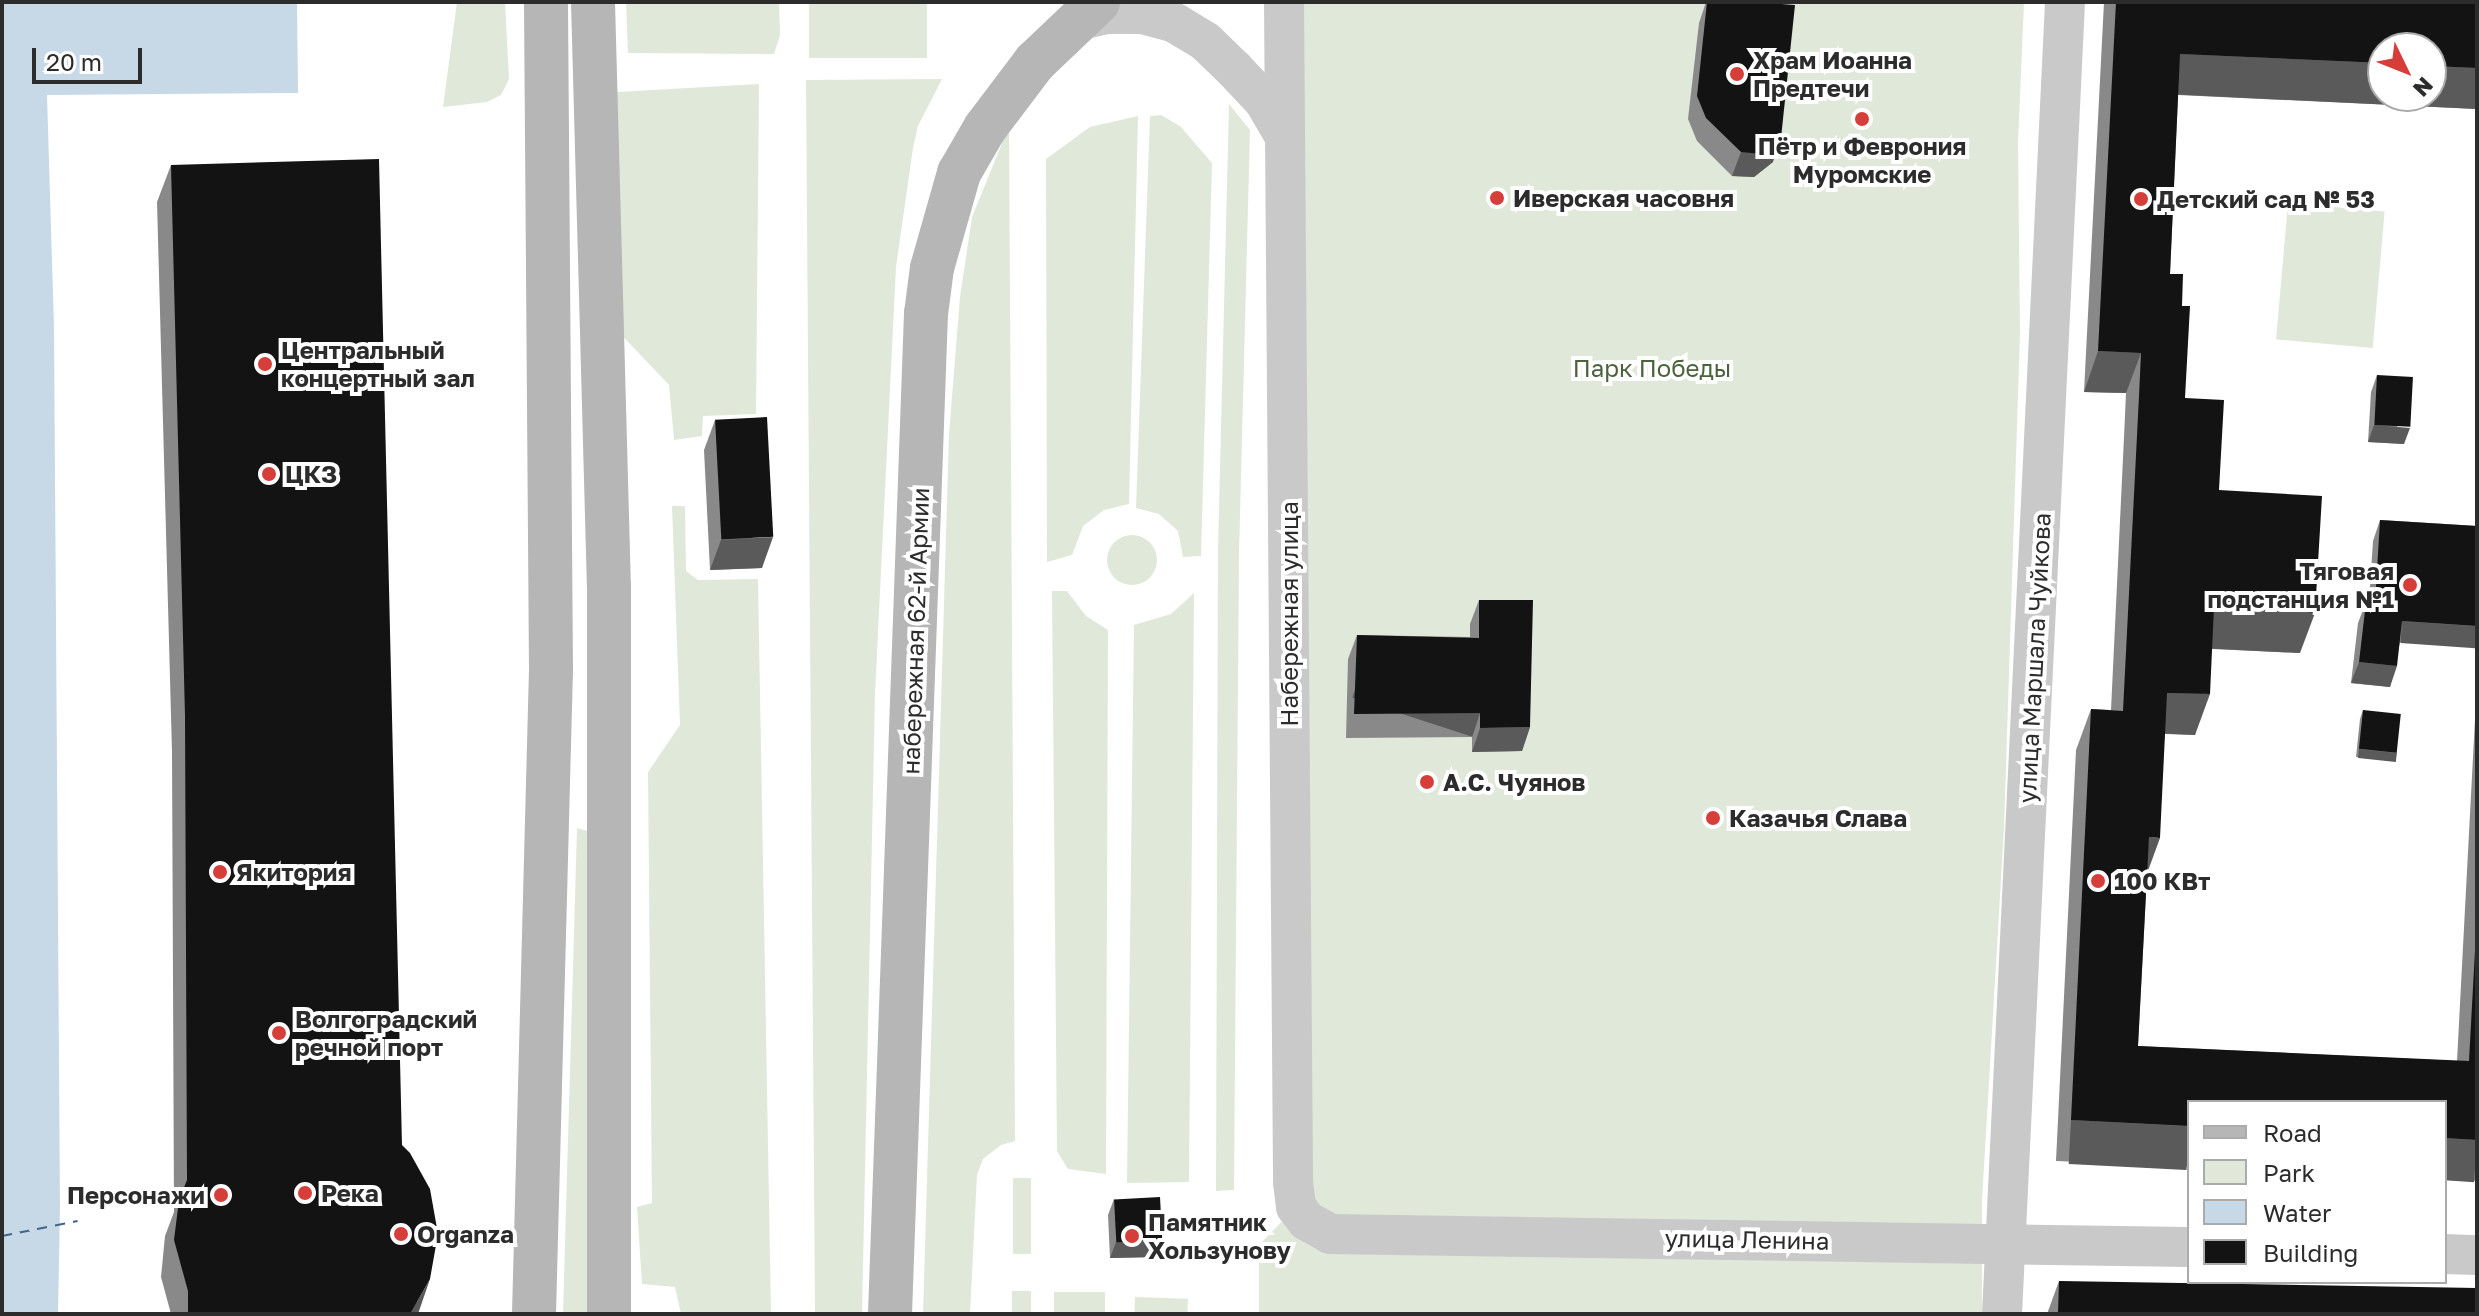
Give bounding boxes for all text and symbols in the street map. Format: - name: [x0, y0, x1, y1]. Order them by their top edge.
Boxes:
- scale bar: [36, 32, 146, 82]
- north arrow: [2367, 32, 2447, 112]
- place label: Храм Иоанна Предтечи: [1753, 46, 1912, 102]
- text: 20 m: [46, 47, 102, 76]
- marker: Храм Иоанна Предтечи: [1728, 65, 1746, 83]
- text: N: [2408, 72, 2439, 103]
- marker: Пётр и Феврония Муромские: [1853, 110, 1871, 128]
- place label: Пётр и Феврония Муромские: [1758, 132, 1966, 188]
- place label: Иверская часовня: [1513, 184, 1734, 212]
- place label: Детский сад № 53: [2157, 185, 2375, 213]
- marker: Иверская часовня: [1488, 189, 1506, 207]
- marker: Детский сад № 53: [2132, 190, 2150, 208]
- place label: Центральный концертный зал: [281, 336, 475, 392]
- park label: Парк Победы: [1573, 354, 1731, 382]
- marker: Центральный концертный зал: [256, 355, 274, 373]
- place label: ЦКЗ: [285, 460, 337, 488]
- marker: ЦКЗ: [260, 465, 278, 483]
- street label: набережная 62-й Армии: [896, 487, 934, 775]
- street label: Набережная улица: [1275, 501, 1303, 727]
- street label: улица Маршала Чуйкова: [2012, 512, 2056, 804]
- place label: Тяговая подстанция №1: [2207, 557, 2394, 613]
- marker: Тяговая подстанция №1: [2401, 576, 2419, 594]
- place label: А.С. Чуянов: [1443, 768, 1585, 796]
- marker: А.С. Чуянов: [1418, 773, 1436, 791]
- place label: Казачья Слава: [1729, 804, 1907, 832]
- marker: Казачья Слава: [1704, 809, 1722, 827]
- place label: Якитория: [236, 858, 351, 886]
- marker: Якитория: [211, 863, 229, 881]
- place label: 100 КВт: [2114, 867, 2210, 895]
- marker: 100 КВт: [2089, 872, 2107, 890]
- place label: Волгоградский речной порт: [295, 1005, 477, 1061]
- marker: Волгоградский речной порт: [270, 1024, 288, 1042]
- legend: [2187, 1100, 2447, 1284]
- text: Road: [2263, 1118, 2322, 1147]
- text: Park: [2263, 1158, 2315, 1187]
- place label: Река: [321, 1179, 379, 1207]
- place label: Персонажи: [67, 1181, 205, 1209]
- marker: Река: [296, 1184, 314, 1202]
- marker: Персонажи: [212, 1186, 230, 1204]
- text: Water: [2263, 1198, 2331, 1227]
- place label: Памятник Хользунову: [1148, 1208, 1291, 1264]
- place label: Organza: [417, 1220, 514, 1248]
- street label: улица Ленина: [1664, 1223, 1830, 1255]
- marker: Organza: [392, 1225, 410, 1243]
- marker: Памятник Хользунову: [1123, 1227, 1141, 1245]
- text: Building: [2263, 1238, 2358, 1267]

